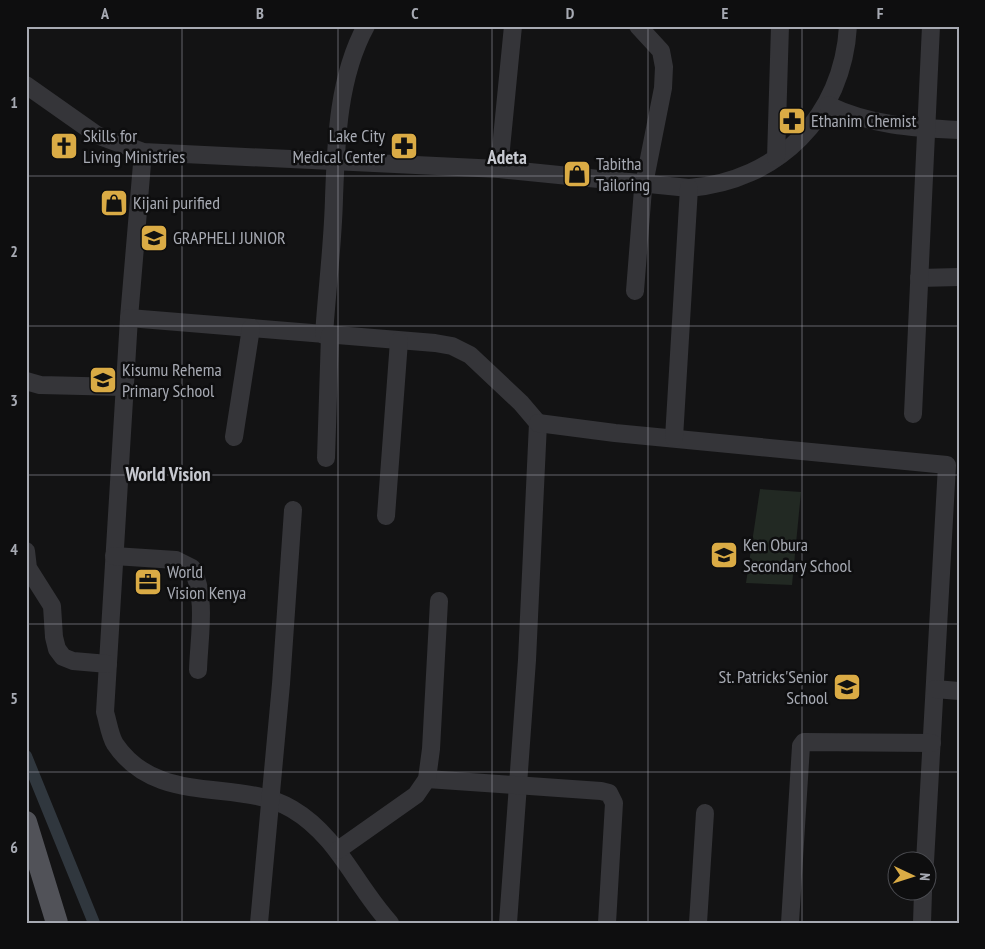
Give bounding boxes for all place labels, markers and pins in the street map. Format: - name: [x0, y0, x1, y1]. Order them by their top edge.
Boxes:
- pharmacy icon: Ethanim Chemist: [777, 106, 807, 136]
- place label: Ethanim Chemist: [811, 109, 916, 132]
- place label: Skills for Living Ministries: [83, 124, 185, 168]
- place label: Lake City Medical Center: [293, 124, 385, 168]
- church icon: Skills for Living Ministries: [49, 131, 79, 161]
- pharmacy icon: Lake City Medical Center: [389, 131, 419, 161]
- place label: Tabitha Tailoring: [596, 152, 650, 196]
- shop icon: Tabitha Tailoring: [562, 159, 592, 189]
- shop icon: Kijani purified: [99, 188, 129, 218]
- place label: Kijani purified: [133, 191, 220, 214]
- school or university icon: GRAPHELI JUNIOR: [139, 223, 169, 253]
- place label: GRAPHELI JUNIOR: [173, 226, 286, 249]
- place label: Kisumu Rehema Primary School: [122, 358, 222, 402]
- school or university icon: Kisumu Rehema Primary School: [88, 365, 118, 395]
- place label: Ken Obura Secondary School: [743, 533, 852, 577]
- school or university icon: Ken Obura Secondary School: [709, 540, 739, 570]
- place label: World Vision Kenya: [166, 560, 246, 604]
- office icon: World Vision Kenya: [133, 567, 163, 597]
- place label: St. Patricks'Senior School: [719, 665, 829, 709]
- school or university icon: St. Patricks'Senior School: [832, 672, 862, 702]

